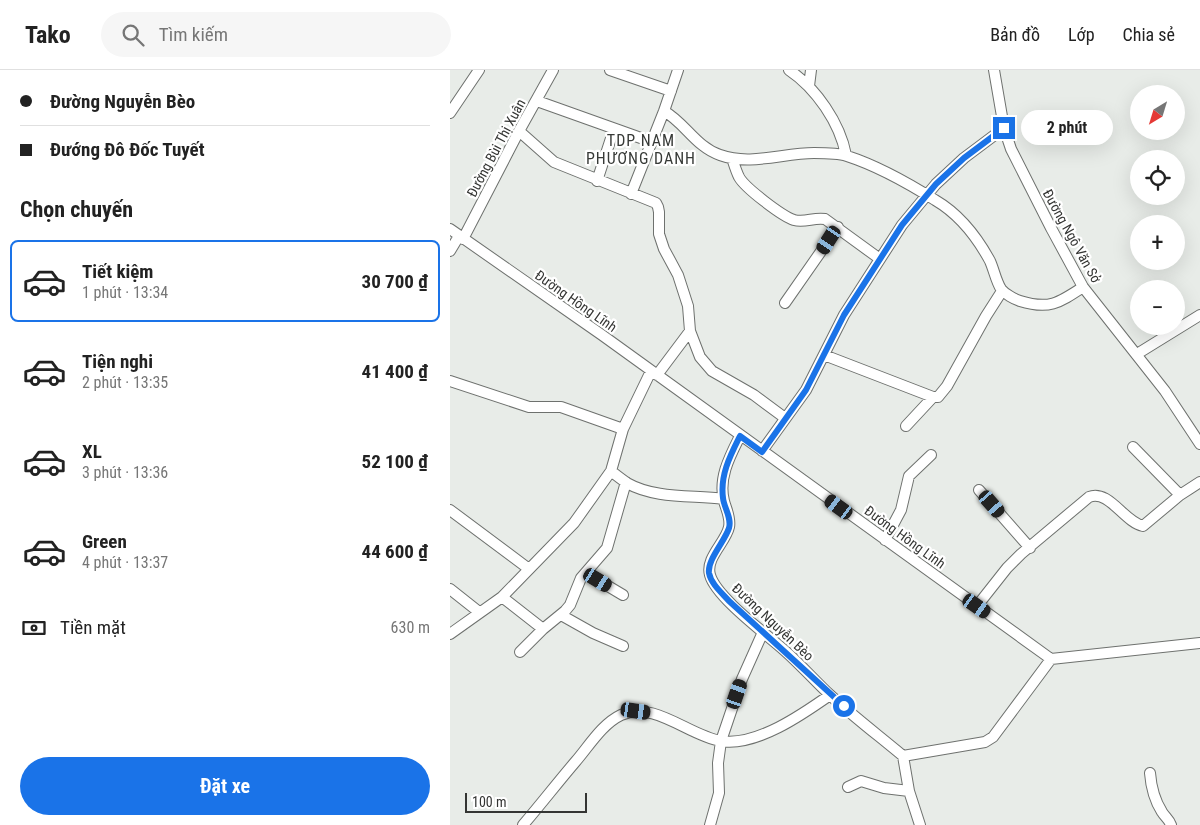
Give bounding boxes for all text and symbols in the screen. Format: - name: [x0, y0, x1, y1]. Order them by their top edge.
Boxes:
- search box: [101, 12, 451, 57]
- text: Tako: [25, 21, 71, 49]
- icon: search: [119, 21, 147, 49]
- text: Tìm kiếm: [159, 23, 228, 46]
- text: Bản đồ: [990, 24, 1040, 45]
- text: Lớp: [1068, 24, 1095, 45]
- text: Chia sẻ: [1123, 24, 1175, 45]
- north arrow: [1130, 85, 1185, 140]
- map controls: [1130, 85, 1185, 335]
- text: Đường Nguyễn Bèo: [50, 90, 195, 113]
- street label: Đường Bùi Thị Xuân: [463, 96, 529, 200]
- callout: 2 phút: [1022, 110, 1114, 146]
- route end: [993, 117, 1015, 139]
- text: 2 phút: [1047, 118, 1087, 137]
- district label: TDP NAM PHƯƠNG DANH: [586, 131, 696, 168]
- text: Đướng Đô Đốc Tuyết: [50, 138, 205, 161]
- button: locate: [1130, 150, 1185, 205]
- street label: Đường Ngô Văn Sở: [1040, 187, 1105, 286]
- text: Chọn chuyến: [20, 197, 133, 222]
- button: +: [1130, 215, 1185, 270]
- car: [814, 223, 843, 257]
- icon: car: [22, 259, 67, 304]
- text: Tiết kiệm: [82, 260, 153, 283]
- street label: Đường Hồng Lĩnh: [532, 267, 620, 335]
- text: 30 700 ₫: [362, 270, 428, 293]
- button: −: [1130, 280, 1185, 335]
- text: 1 phút · 13:34: [82, 283, 168, 302]
- icon: car: [22, 349, 67, 394]
- text: Tiện nghi: [82, 350, 153, 373]
- text: 41 400 ₫: [362, 360, 428, 383]
- text: 2 phút · 13:35: [82, 373, 168, 392]
- icon: car: [22, 439, 67, 484]
- text: XL: [82, 440, 102, 463]
- text: 52 100 ₫: [362, 450, 428, 473]
- text: 3 phút · 13:36: [82, 463, 168, 482]
- car: [976, 488, 1007, 520]
- car: [822, 492, 855, 522]
- street label: Đường Hồng Lĩnh: [861, 502, 949, 572]
- icon: car: [22, 529, 67, 574]
- text: Green: [82, 530, 127, 553]
- text: 44 600 ₫: [362, 540, 428, 563]
- text: 4 phút · 13:37: [82, 553, 168, 572]
- car: [581, 566, 614, 594]
- street label: Đường Nguyễn Bèo: [729, 580, 817, 664]
- car: [960, 591, 993, 621]
- icon: cash: [20, 614, 48, 642]
- text: Tiền mặt: [60, 616, 126, 639]
- text: 630 m: [391, 618, 430, 637]
- car: [725, 677, 748, 711]
- route start: [833, 695, 855, 717]
- car: [620, 701, 651, 721]
- button: Đặt xe: [20, 757, 430, 815]
- scale bar: [465, 790, 588, 813]
- text: 100 m: [472, 794, 507, 810]

